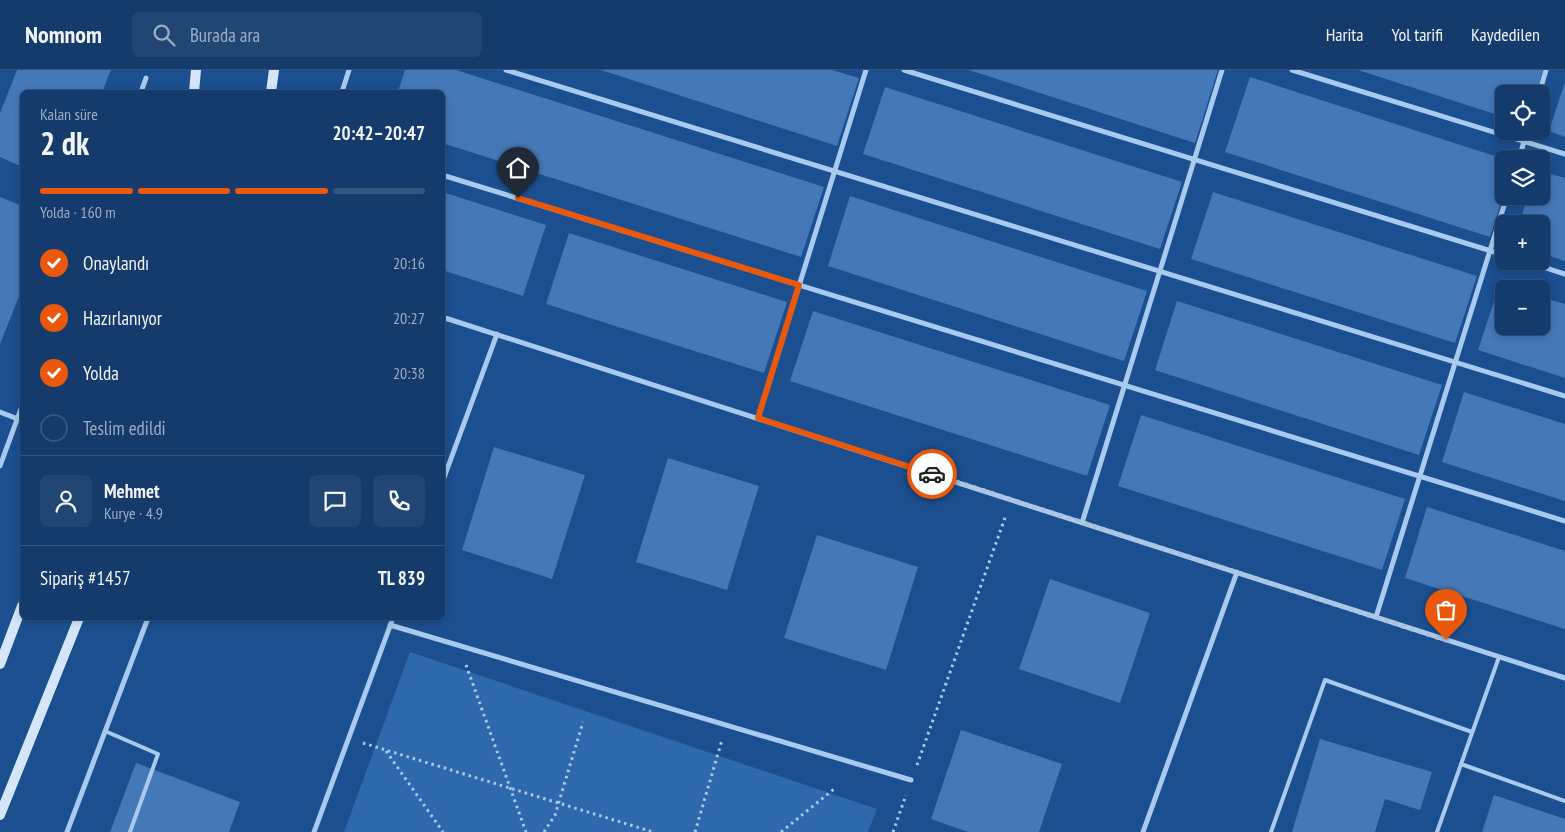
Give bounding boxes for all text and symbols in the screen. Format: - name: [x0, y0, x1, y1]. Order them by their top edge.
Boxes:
- search box: [132, 12, 482, 57]
- text: Nomnom: [25, 19, 102, 50]
- icon: search: [150, 21, 178, 49]
- text: Burada ara: [190, 23, 260, 47]
- text: Harita: [1326, 23, 1364, 46]
- text: Yol tarifi: [1392, 23, 1443, 46]
- text: Kaydedilen: [1471, 23, 1540, 46]
- map controls: [1495, 85, 1550, 335]
- button: locate: [1495, 85, 1550, 140]
- text: Kalan süre: [40, 104, 98, 124]
- text: 20:42–20:47: [332, 121, 425, 145]
- text: 2 dk: [40, 122, 89, 164]
- pin: [497, 147, 539, 198]
- button: layers: [1495, 150, 1550, 205]
- icon: home: [504, 154, 532, 182]
- text: Yolda · 160 m: [40, 202, 116, 222]
- button: +: [1495, 215, 1550, 270]
- icon: check: [40, 249, 68, 277]
- text: Onaylandı: [83, 251, 149, 275]
- text: 20:16: [393, 253, 425, 273]
- button: −: [1495, 280, 1550, 335]
- icon: check: [40, 304, 68, 332]
- text: Hazırlanıyor: [83, 306, 162, 330]
- text: 20:27: [393, 308, 425, 328]
- icon: check: [40, 359, 68, 387]
- text: Yolda: [83, 361, 119, 385]
- text: 20:38: [393, 363, 425, 383]
- text: Teslim edildi: [83, 416, 166, 440]
- courier: [907, 449, 957, 499]
- icon: car: [918, 460, 946, 488]
- button: person: [40, 475, 92, 527]
- button: chat: [309, 475, 361, 527]
- button: phone: [373, 475, 425, 527]
- text: Mehmet: [104, 479, 160, 503]
- text: Kurye · 4.9: [104, 503, 163, 523]
- text: Sipariş #1457: [40, 566, 131, 590]
- text: TL 839: [378, 566, 425, 590]
- pin: [1425, 589, 1467, 640]
- icon: bag: [1432, 596, 1460, 624]

